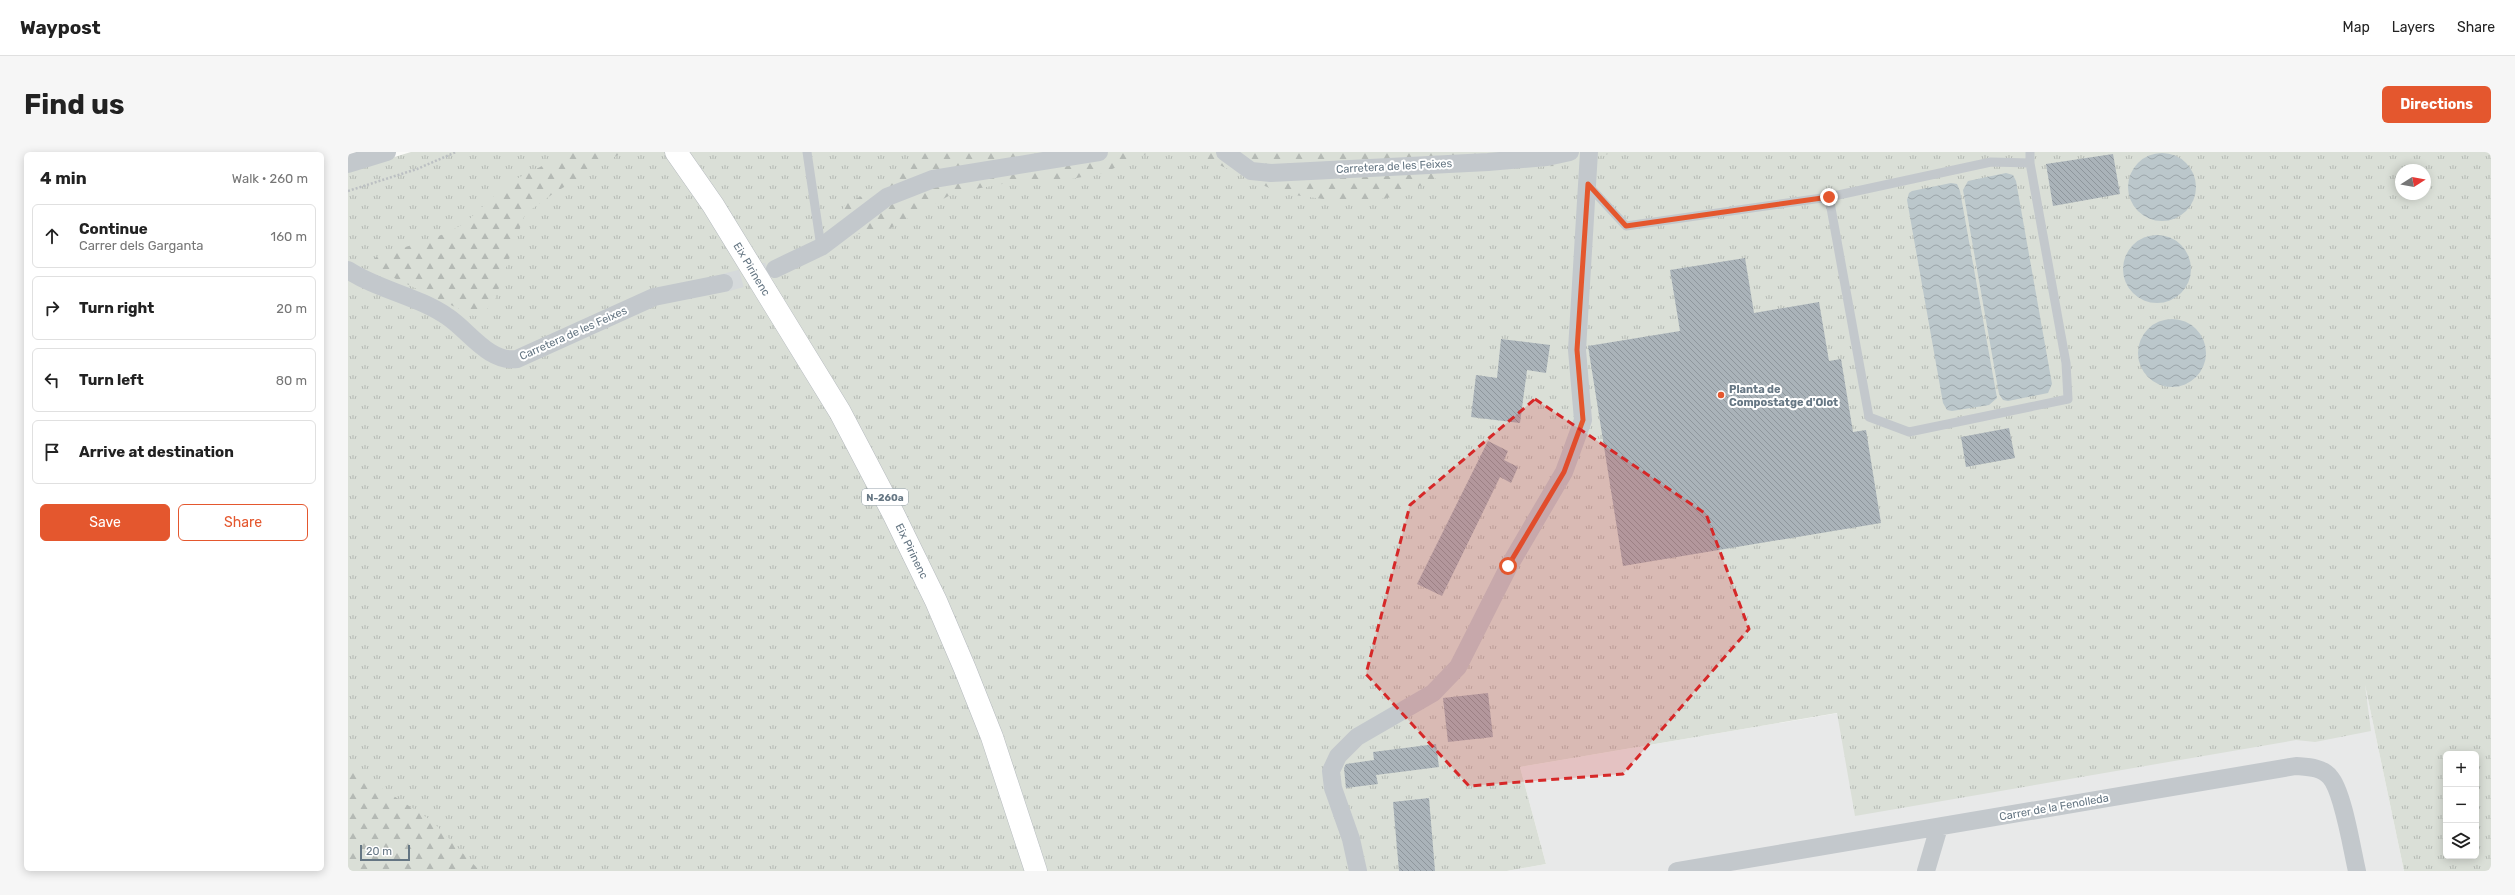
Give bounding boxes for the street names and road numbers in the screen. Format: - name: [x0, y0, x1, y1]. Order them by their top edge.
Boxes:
- street label: Carretera de les Feixes: [1336, 157, 1453, 176]
- street label: Eix Pirinenc: [731, 240, 773, 298]
- street label: Carretera de les Feixes: [517, 304, 629, 363]
- road number: N-260a: [862, 489, 908, 505]
- street label: Eix Pirinenc: [893, 521, 931, 581]
- street label: Carrer de la Fenolleda: [1998, 791, 2110, 824]

